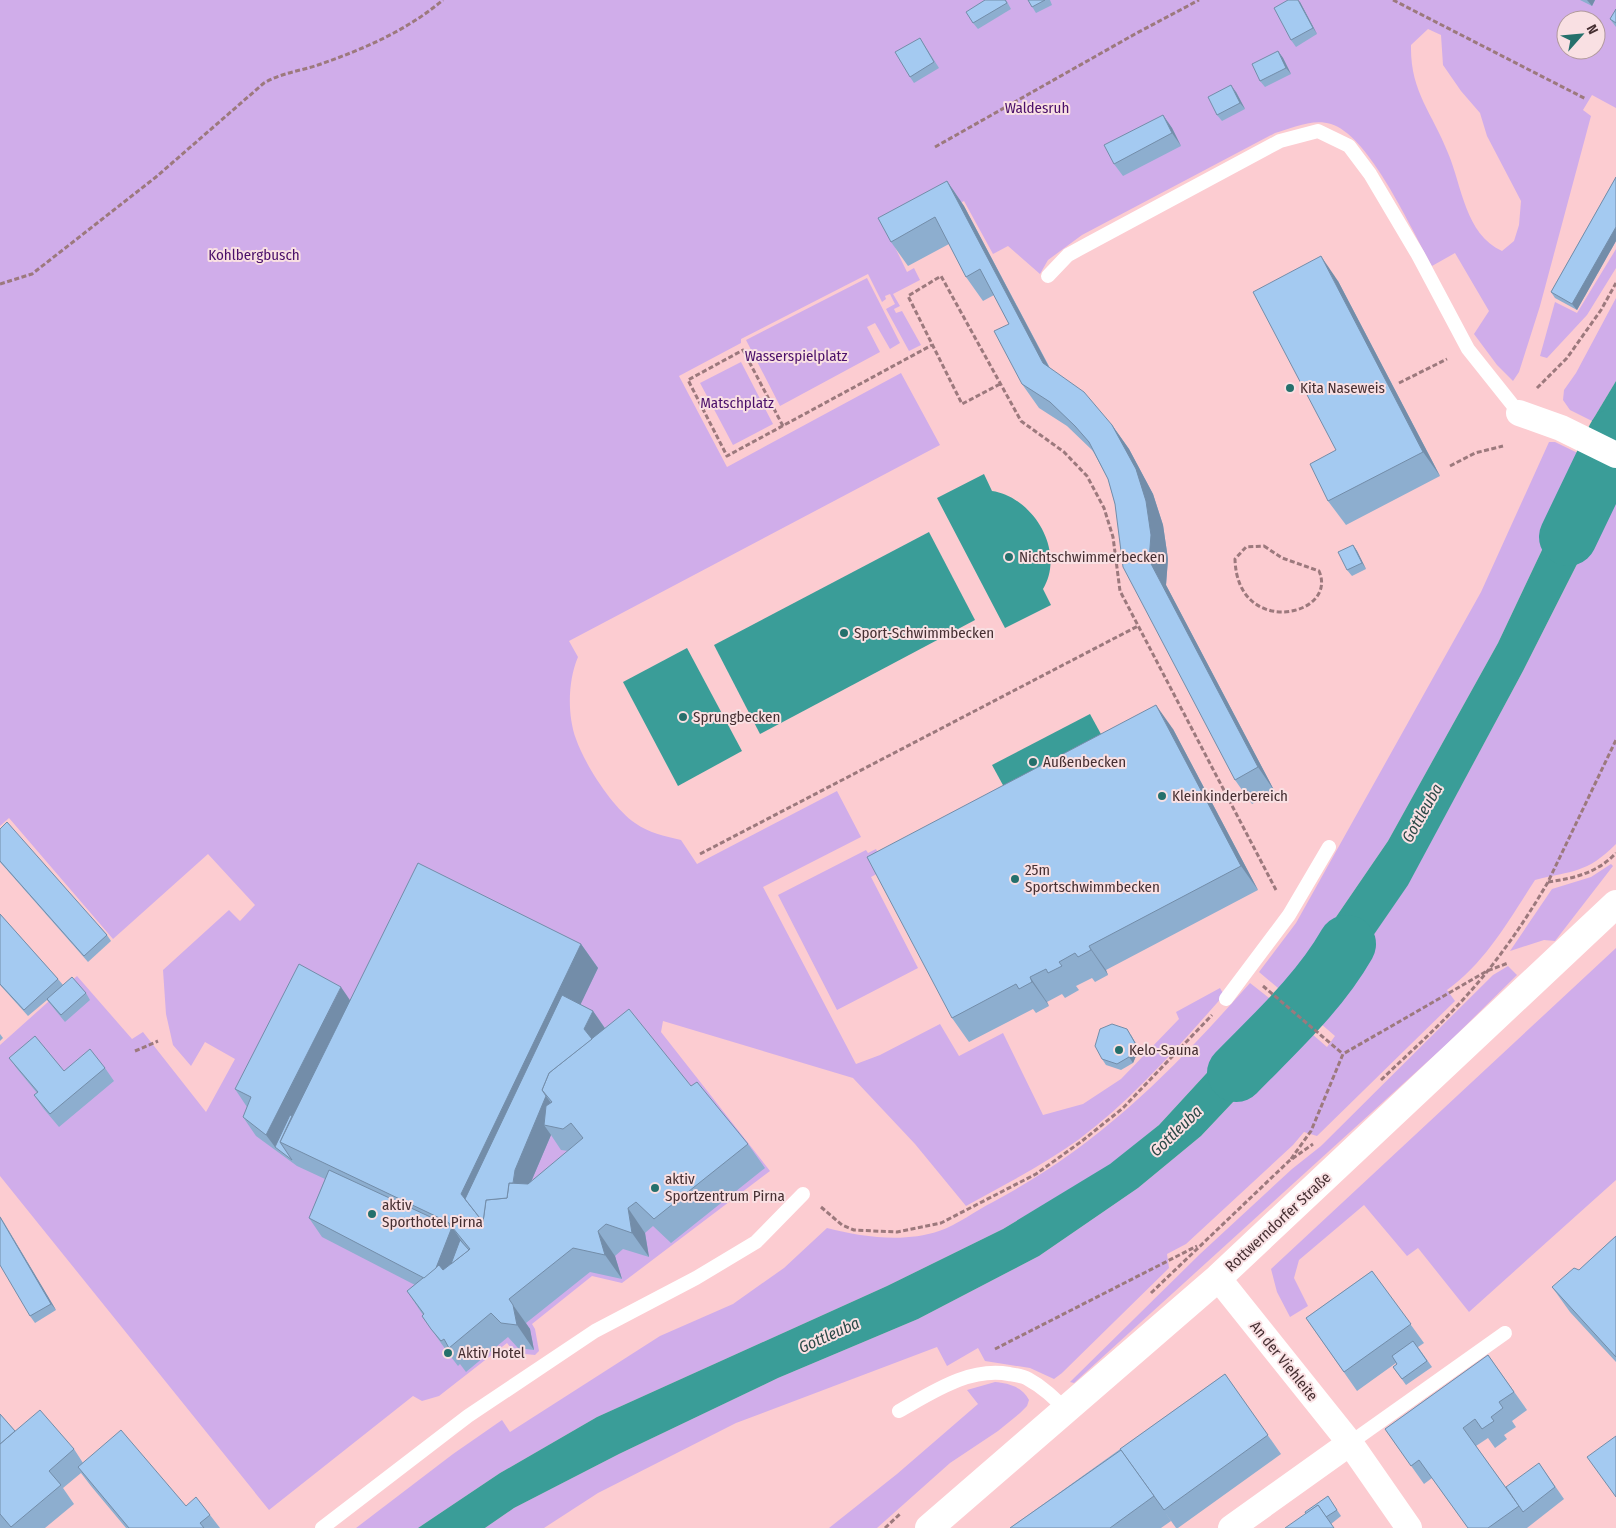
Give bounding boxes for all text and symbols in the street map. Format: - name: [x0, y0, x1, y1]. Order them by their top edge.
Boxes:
- north arrow: [1556, 10, 1606, 60]
- text: N: [1583, 22, 1602, 37]
- park label: Waldesruh: [1005, 99, 1069, 117]
- park label: Kohlbergbusch: [208, 246, 300, 264]
- park label: Wasserspielplatz: [745, 347, 847, 365]
- place label: Kita Naseweis: [1300, 379, 1385, 397]
- marker: Kita Naseweis: [1284, 382, 1296, 394]
- park label: Matschplatz: [700, 394, 774, 412]
- place label: Nichtschwimmerbecken: [1019, 548, 1165, 566]
- marker: Nichtschwimmerbecken: [1003, 551, 1015, 563]
- place label: Sport-Schwimmbecken: [854, 624, 994, 642]
- marker: Sport-Schwimmbecken: [838, 627, 850, 639]
- place label: Sprungbecken: [693, 708, 780, 726]
- marker: Sprungbecken: [677, 711, 689, 723]
- place label: Außenbecken: [1043, 753, 1126, 771]
- marker: Außenbecken: [1027, 756, 1039, 768]
- water label: Gottleuba: [1398, 780, 1446, 846]
- place label: Kleinkinderbereich: [1172, 787, 1288, 805]
- marker: Kleinkinderbereich: [1156, 790, 1168, 802]
- place label: 25m Sportschwimmbecken: [1025, 861, 1160, 896]
- marker: 25m Sportschwimmbecken: [1009, 873, 1021, 885]
- place label: Kelo-Sauna: [1129, 1041, 1199, 1059]
- marker: Kelo-Sauna: [1113, 1044, 1125, 1056]
- water label: Gottleuba: [1146, 1102, 1206, 1160]
- street label: Rottwerndorfer Straße: [1222, 1168, 1334, 1276]
- place label: aktiv Sportzentrum Pirna: [665, 1170, 785, 1205]
- marker: aktiv Sportzentrum Pirna: [649, 1182, 661, 1194]
- place label: aktiv Sporthotel Pirna: [382, 1196, 483, 1231]
- marker: aktiv Sporthotel Pirna: [366, 1208, 378, 1220]
- water label: Gottleuba: [796, 1313, 862, 1357]
- street label: An der Viehleite: [1246, 1317, 1322, 1405]
- place label: Aktiv Hotel: [458, 1344, 525, 1362]
- marker: Aktiv Hotel: [442, 1347, 454, 1359]

